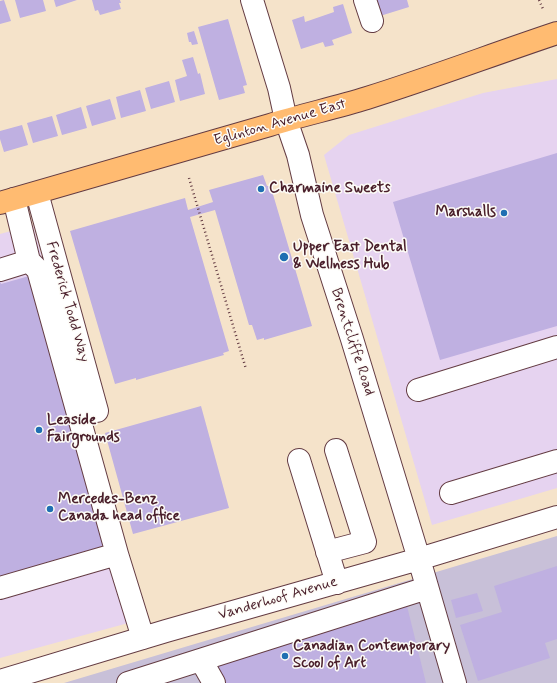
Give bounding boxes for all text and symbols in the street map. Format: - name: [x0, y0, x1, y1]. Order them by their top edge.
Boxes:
- street label: Eglinton Avenue East: [212, 96, 348, 150]
- place label: Charmaine Sweets: [269, 180, 390, 198]
- marker: Charmaine Sweets: [256, 184, 266, 194]
- place label: Marshalls: [435, 204, 496, 222]
- marker: Marshalls: [499, 208, 509, 218]
- place label: Upper East Dental & Wellness Hub: [293, 239, 407, 274]
- street label: Frederick Todd Way: [41, 240, 93, 364]
- marker: Upper East Dental & Wellness Hub: [278, 251, 290, 263]
- street label: Brentcliffe Road: [326, 286, 378, 398]
- place label: Leaside Fairgrounds: [47, 412, 120, 447]
- marker: Leaside Fairgrounds: [34, 425, 44, 435]
- place label: Mercedes-Benz Canada head office: [58, 491, 180, 526]
- marker: Mercedes-Benz Canada head office: [45, 504, 55, 514]
- street label: Vanderhoof Avenue: [216, 573, 340, 625]
- place label: Canadian Contemporary Scool of Art: [293, 638, 450, 673]
- marker: Canadian Contemporary Scool of Art: [280, 651, 290, 661]

